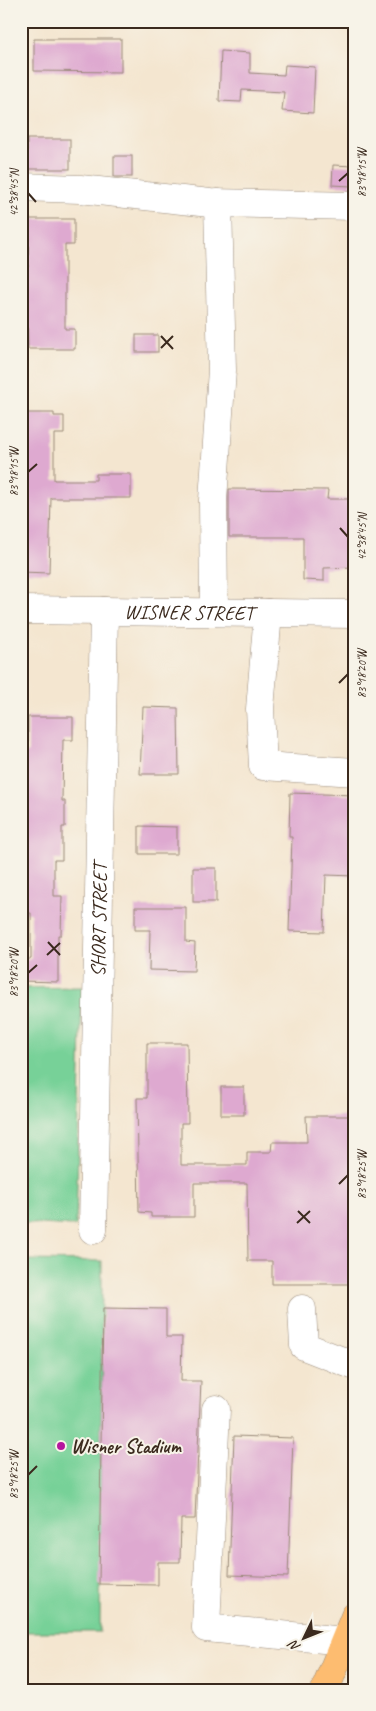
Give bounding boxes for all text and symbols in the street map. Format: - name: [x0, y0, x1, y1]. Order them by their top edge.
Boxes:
- text: 83°18'15"W: [354, 146, 370, 197]
- text: 42°38'45"N: [6, 168, 22, 217]
- text: 83°18'15"W: [6, 445, 22, 496]
- text: 42°38'45"N: [354, 512, 370, 561]
- street label: WISNER STREET: [124, 599, 259, 625]
- text: 83°18'20"W: [354, 647, 370, 698]
- street label: SHORT STREET: [85, 858, 112, 977]
- text: 83°18'20"W: [6, 946, 22, 997]
- text: 83°18'25"W: [354, 1148, 370, 1199]
- place label: Wisner Stadium: [71, 1434, 182, 1459]
- marker: Wisner Stadium: [55, 1440, 67, 1452]
- text: 83°18'25"W: [6, 1448, 22, 1499]
- north arrow: [278, 1614, 328, 1664]
- text: N: [284, 1636, 304, 1655]

